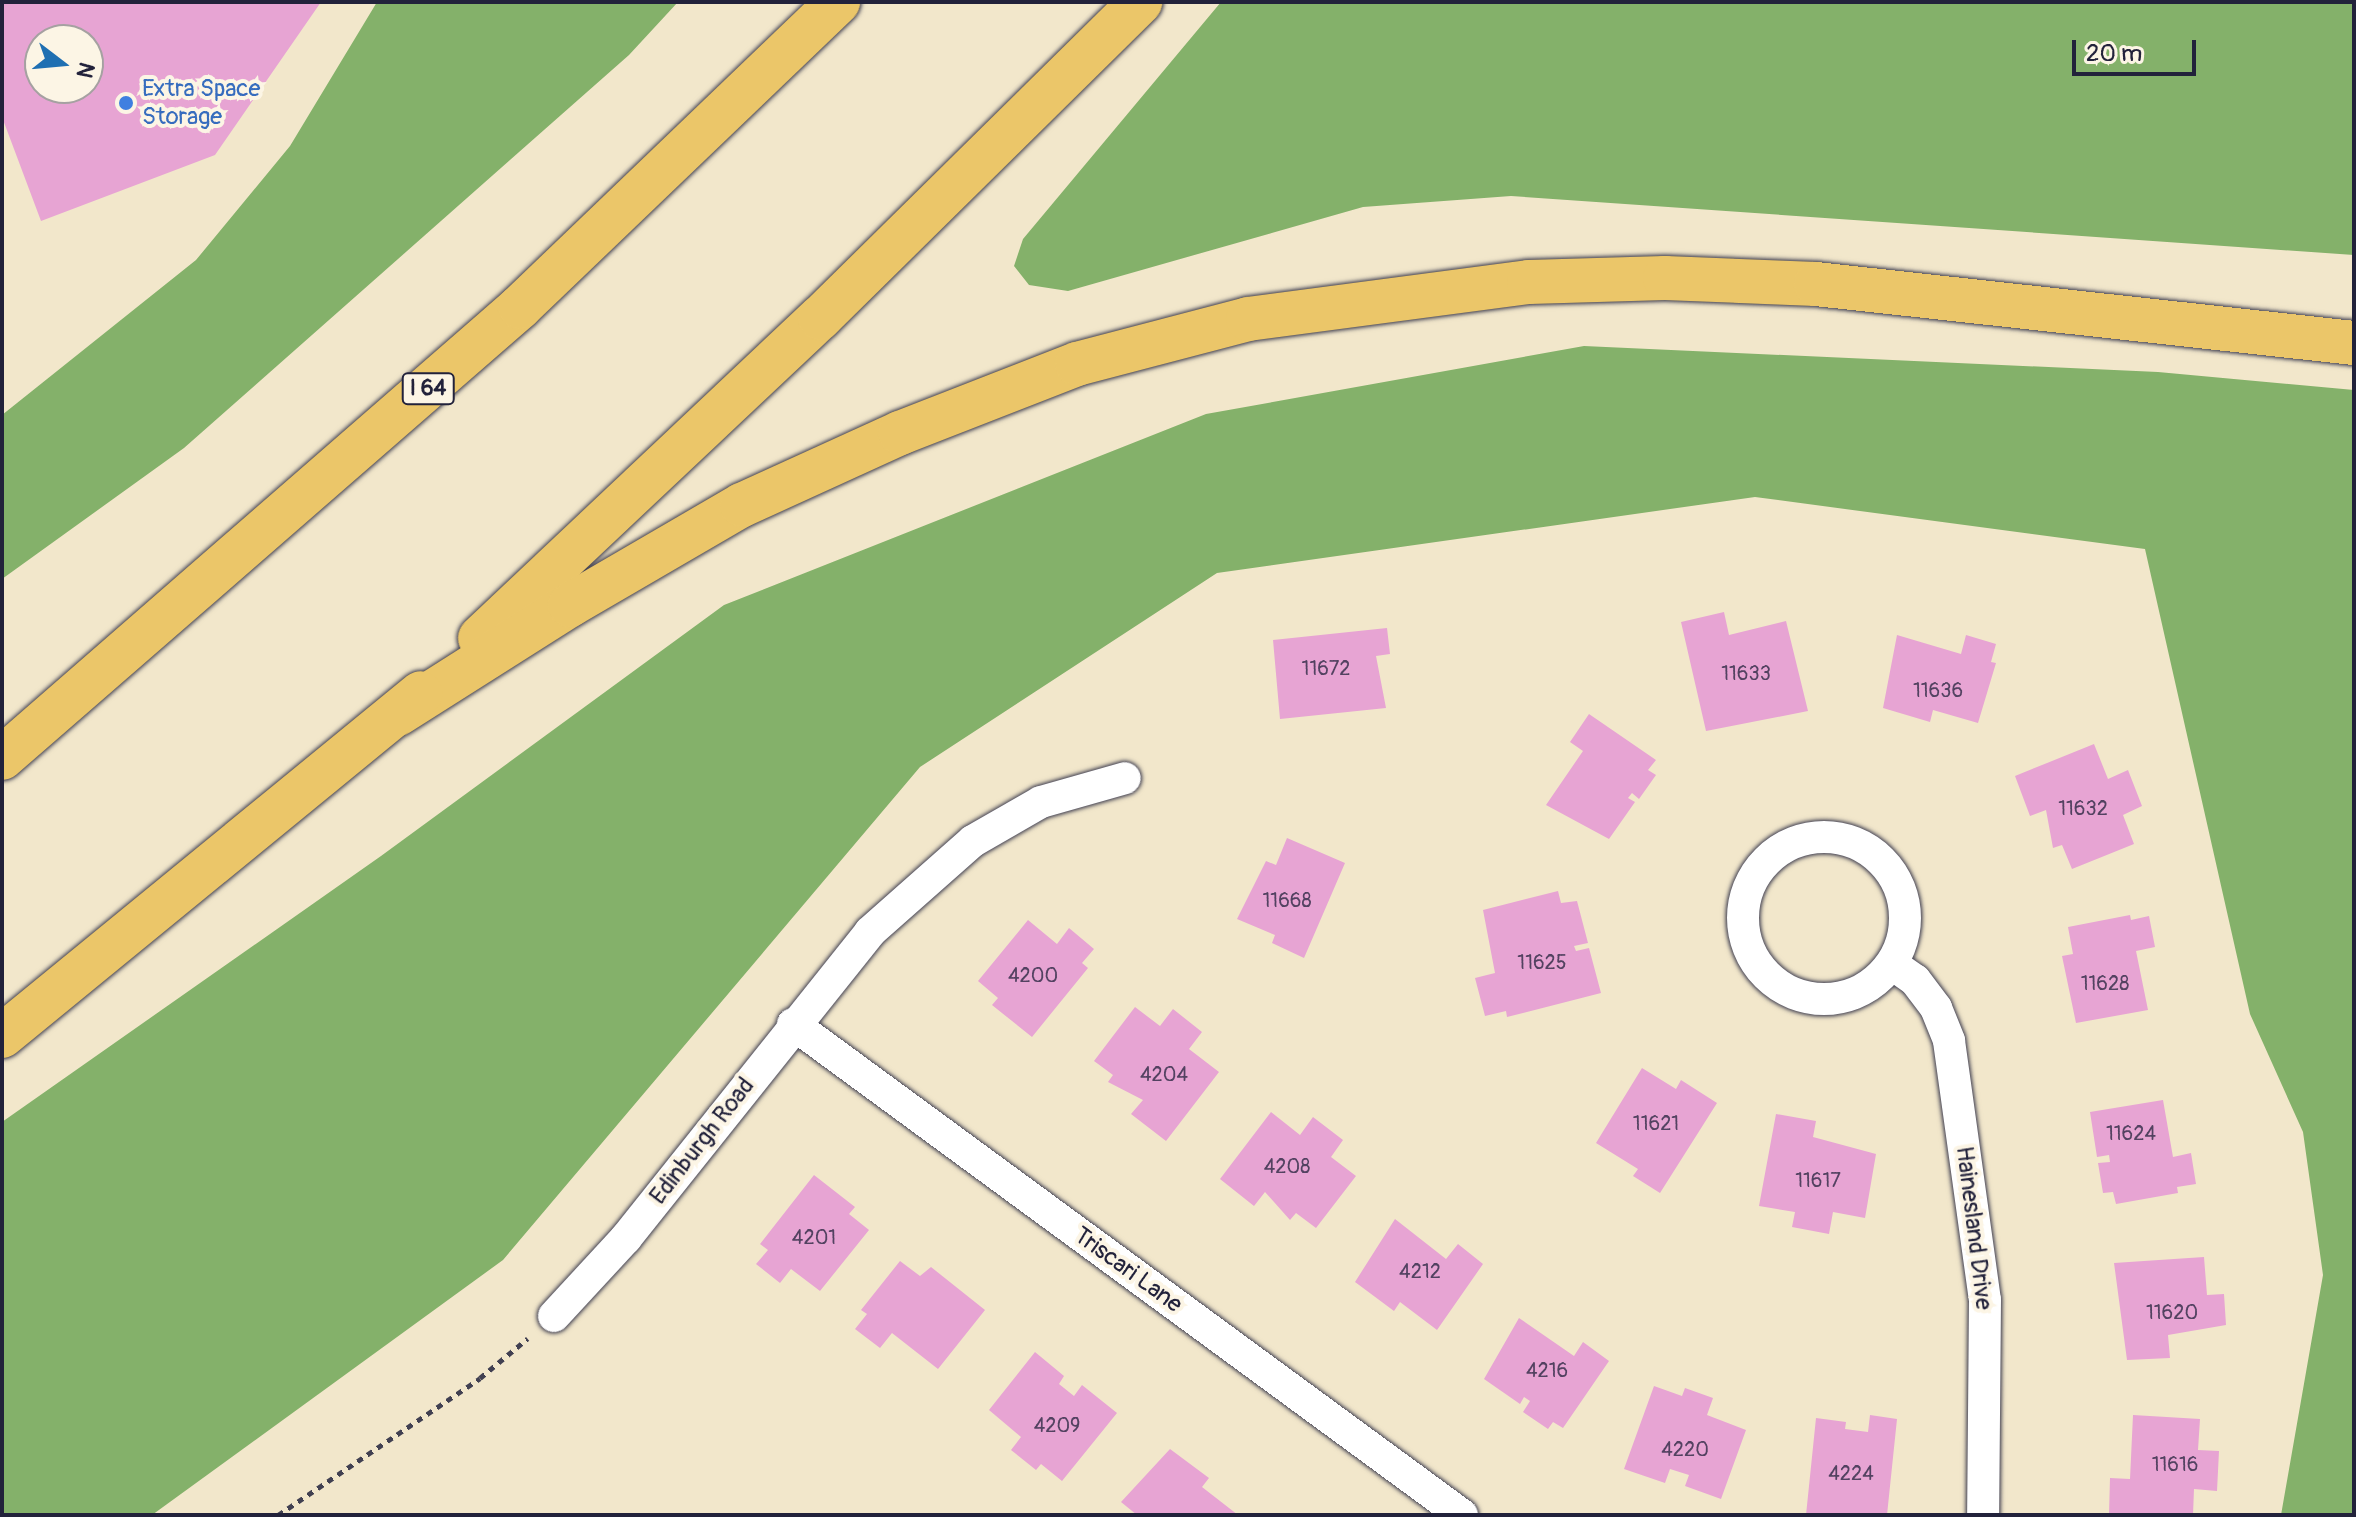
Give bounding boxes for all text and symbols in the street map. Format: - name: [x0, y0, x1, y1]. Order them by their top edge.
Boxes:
- north arrow: [24, 24, 104, 104]
- scale bar: [2076, 24, 2200, 74]
- text: 20 m: [2086, 39, 2142, 68]
- text: N: [70, 59, 101, 81]
- place label: Extra Space Storage: [142, 75, 260, 131]
- marker: Extra Space Storage: [117, 94, 135, 112]
- road number: I 64: [400, 371, 456, 407]
- house number: 11672: [1302, 656, 1350, 680]
- house number: 11633: [1721, 661, 1771, 685]
- house number: 11636: [1913, 678, 1963, 702]
- house number: 11632: [2058, 796, 2108, 820]
- house number: 11668: [1263, 888, 1311, 912]
- house number: 11625: [1517, 950, 1567, 974]
- house number: 4200: [1008, 963, 1058, 987]
- house number: 11628: [2081, 971, 2129, 995]
- house number: 4204: [1140, 1062, 1188, 1086]
- street label: Edinburgh Road: [644, 1072, 760, 1210]
- house number: 11621: [1633, 1111, 1679, 1135]
- house number: 11624: [2106, 1121, 2156, 1145]
- street label: Hainesland Drive: [1950, 1145, 1998, 1311]
- house number: 4208: [1264, 1154, 1310, 1178]
- house number: 11617: [1795, 1168, 1841, 1192]
- street label: Triscari Lane: [1068, 1221, 1188, 1319]
- house number: 4201: [792, 1225, 836, 1249]
- house number: 4212: [1399, 1259, 1441, 1283]
- house number: 11620: [2146, 1300, 2198, 1324]
- house number: 4216: [1526, 1358, 1568, 1382]
- house number: 4209: [1034, 1413, 1080, 1437]
- house number: 4220: [1661, 1437, 1709, 1461]
- house number: 11616: [2152, 1452, 2198, 1476]
- house number: 4224: [1828, 1461, 1874, 1485]

